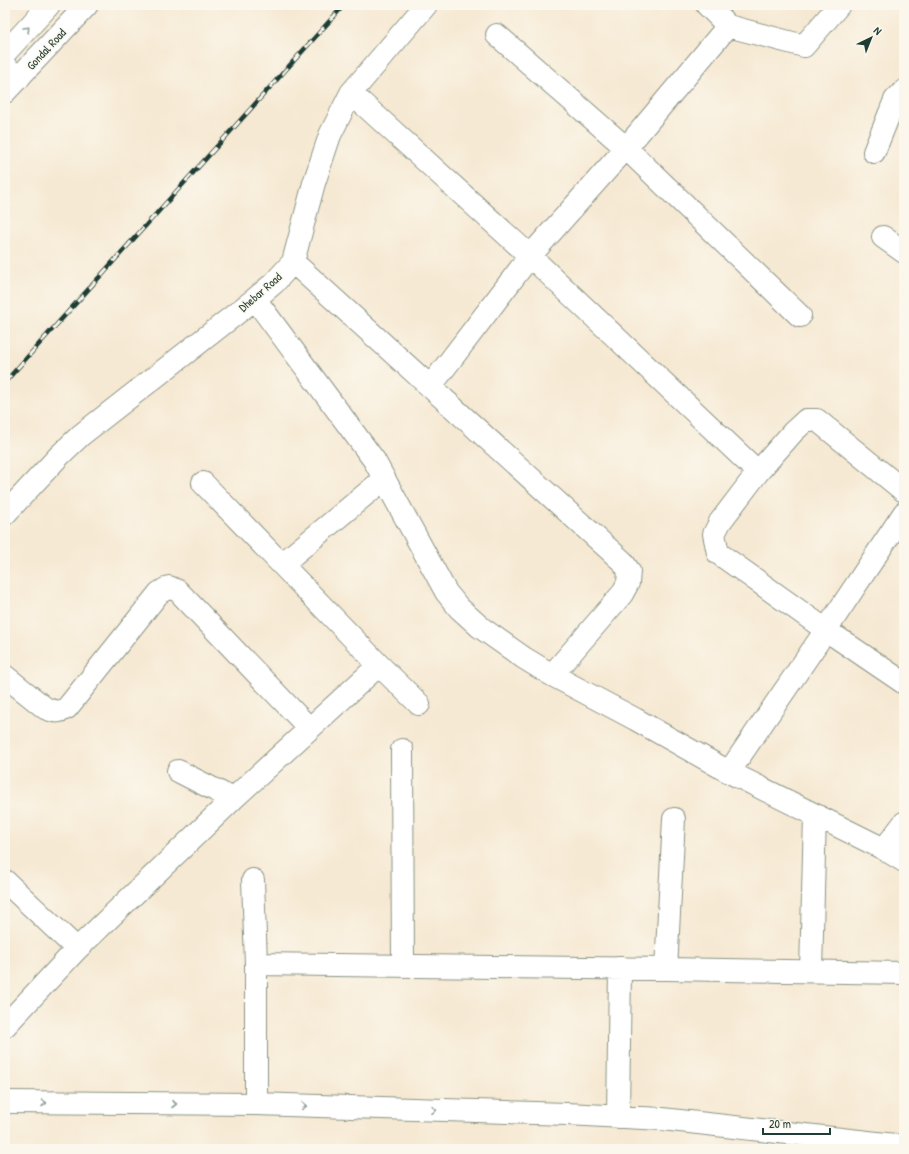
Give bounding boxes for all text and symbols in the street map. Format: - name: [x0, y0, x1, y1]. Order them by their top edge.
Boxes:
- north arrow: [851, 18, 891, 58]
- street label: Gondal Road: [22, 24, 70, 73]
- text: N: [871, 24, 885, 38]
- one-way arrow: [22, 26, 30, 34]
- street label: Dhebar Road: [235, 268, 286, 316]
- one-way arrow: [41, 1099, 47, 1107]
- one-way arrow: [171, 1100, 177, 1108]
- one-way arrow: [301, 1101, 307, 1110]
- one-way arrow: [431, 1105, 437, 1114]
- scale bar: [763, 1110, 830, 1136]
- text: 20 m: [769, 1115, 791, 1132]

